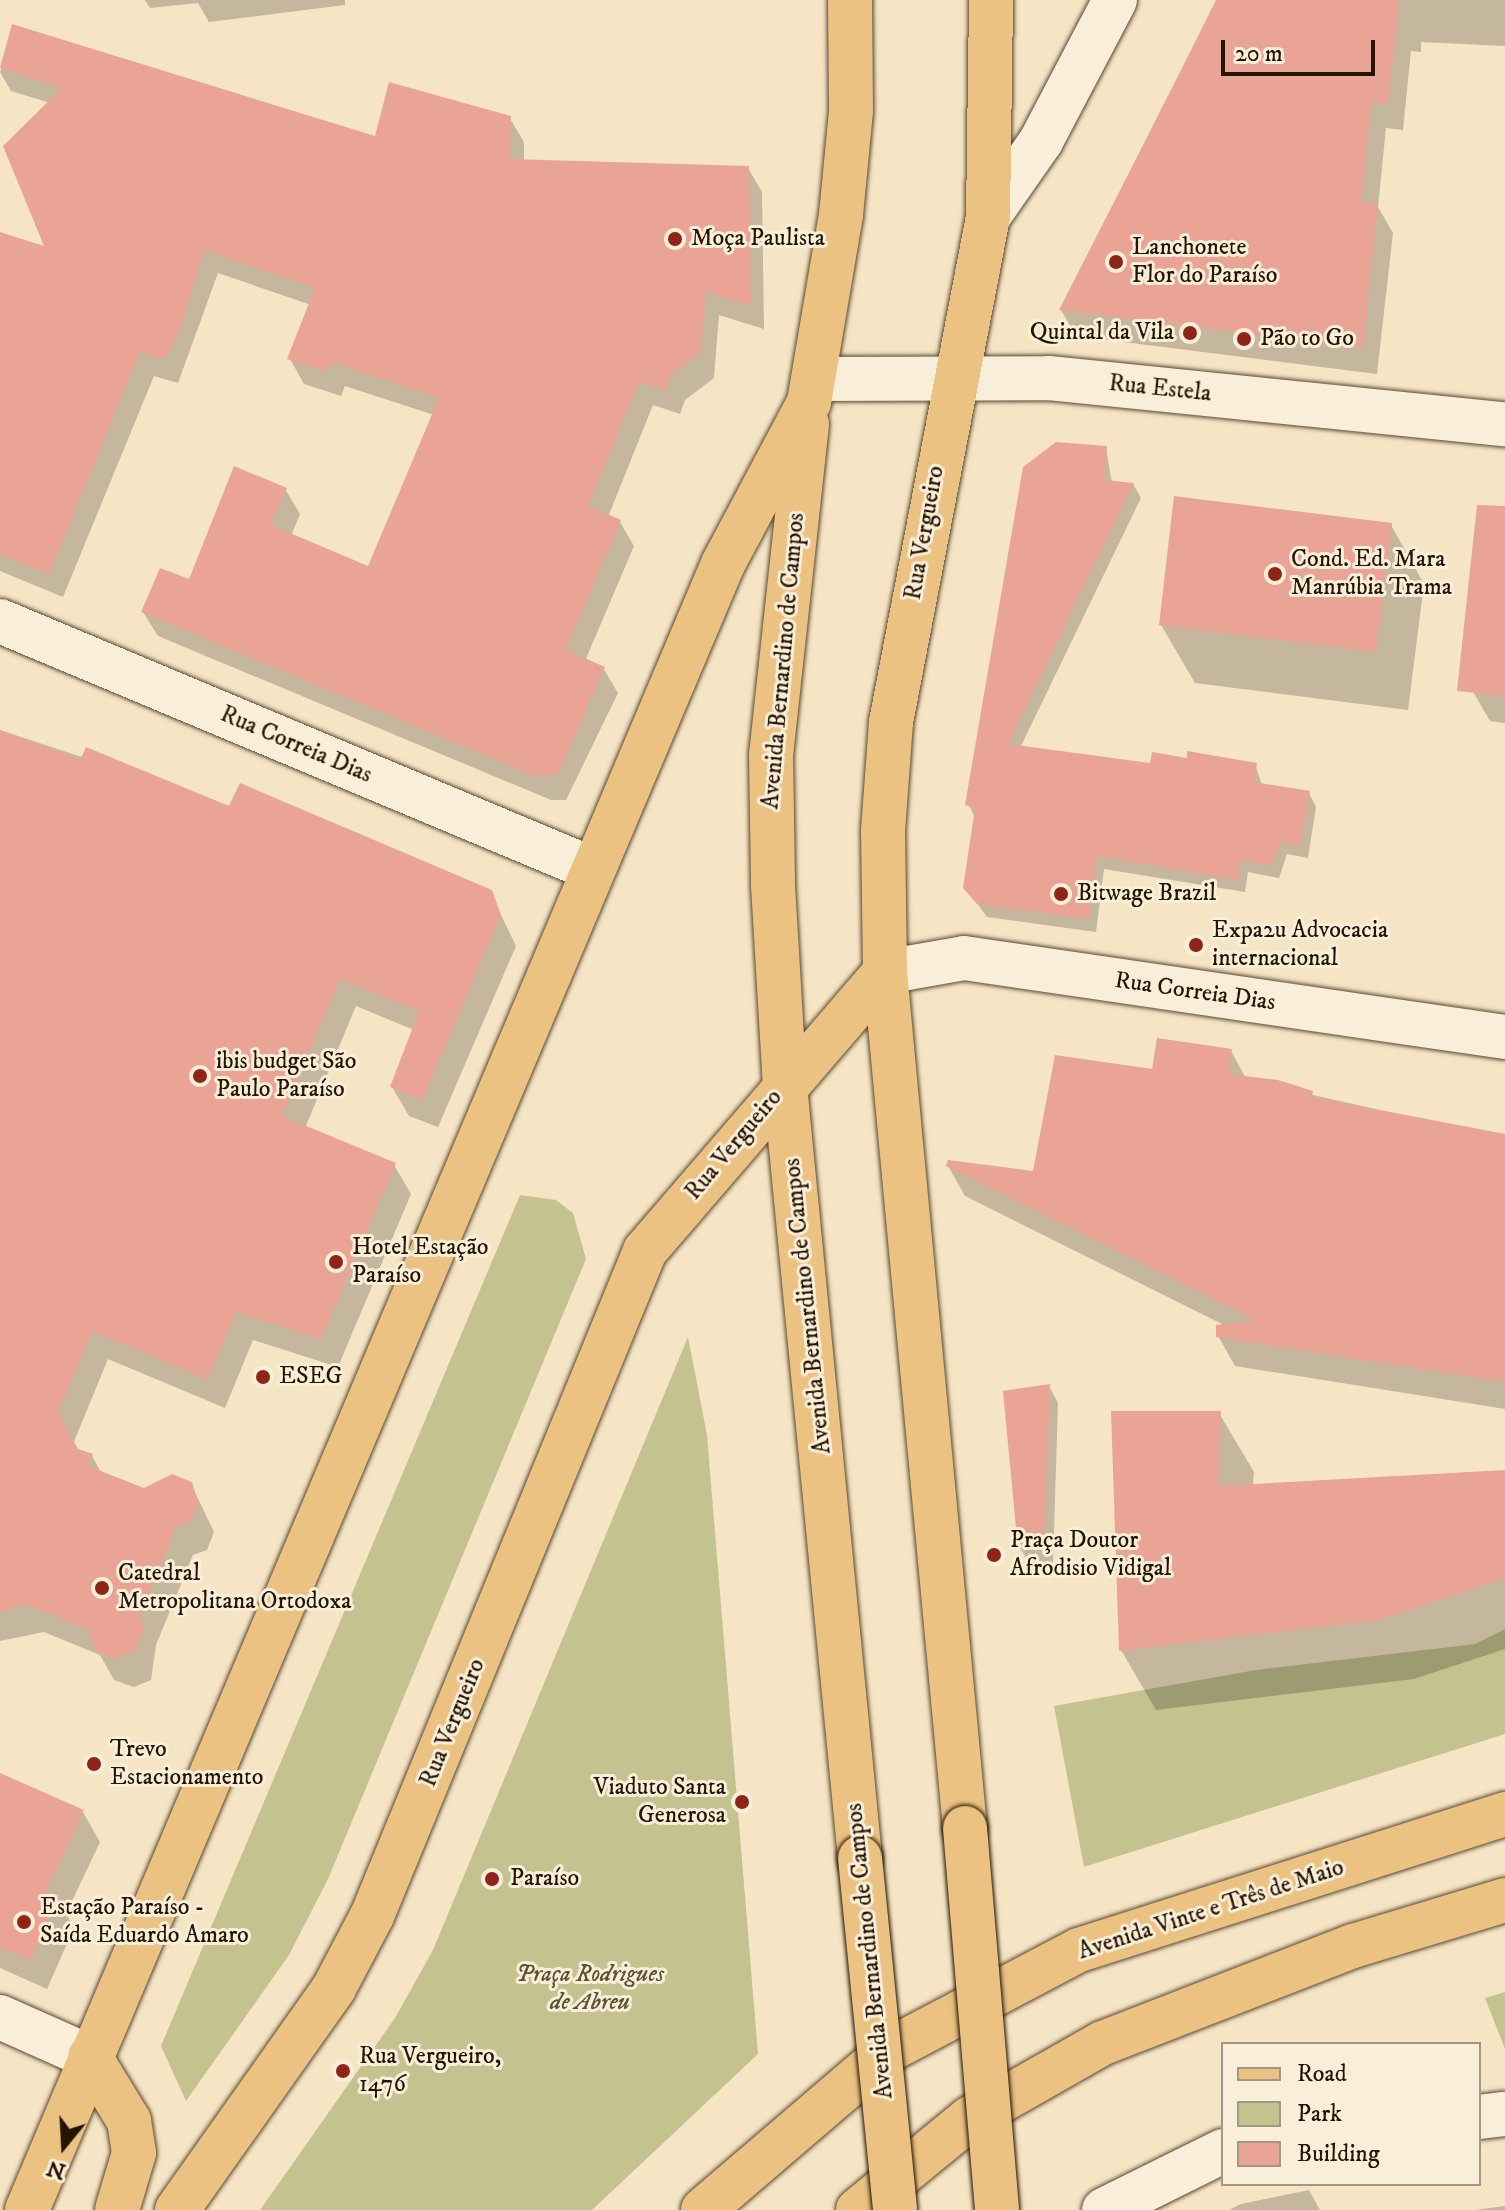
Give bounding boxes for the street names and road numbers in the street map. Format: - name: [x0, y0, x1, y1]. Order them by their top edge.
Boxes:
- street label: Rua Estela: [1107, 369, 1213, 409]
- street label: Rua Vergueiro: [899, 464, 951, 602]
- street label: Avenida Bernardino de Campos: [757, 512, 811, 810]
- street label: Rua Correia Dias: [216, 700, 376, 790]
- street label: Rua Correia Dias: [1113, 966, 1277, 1018]
- street label: Rua Vergueiro: [679, 1084, 789, 1206]
- street label: Avenida Bernardino de Campos: [778, 1157, 838, 1455]
- street label: Rua Vergueiro: [414, 1655, 492, 1791]
- street label: Avenida Bernardino de Campos: [840, 1802, 900, 2100]
- street label: Avenida Vinte e Três de Maio: [1075, 1853, 1347, 1967]

